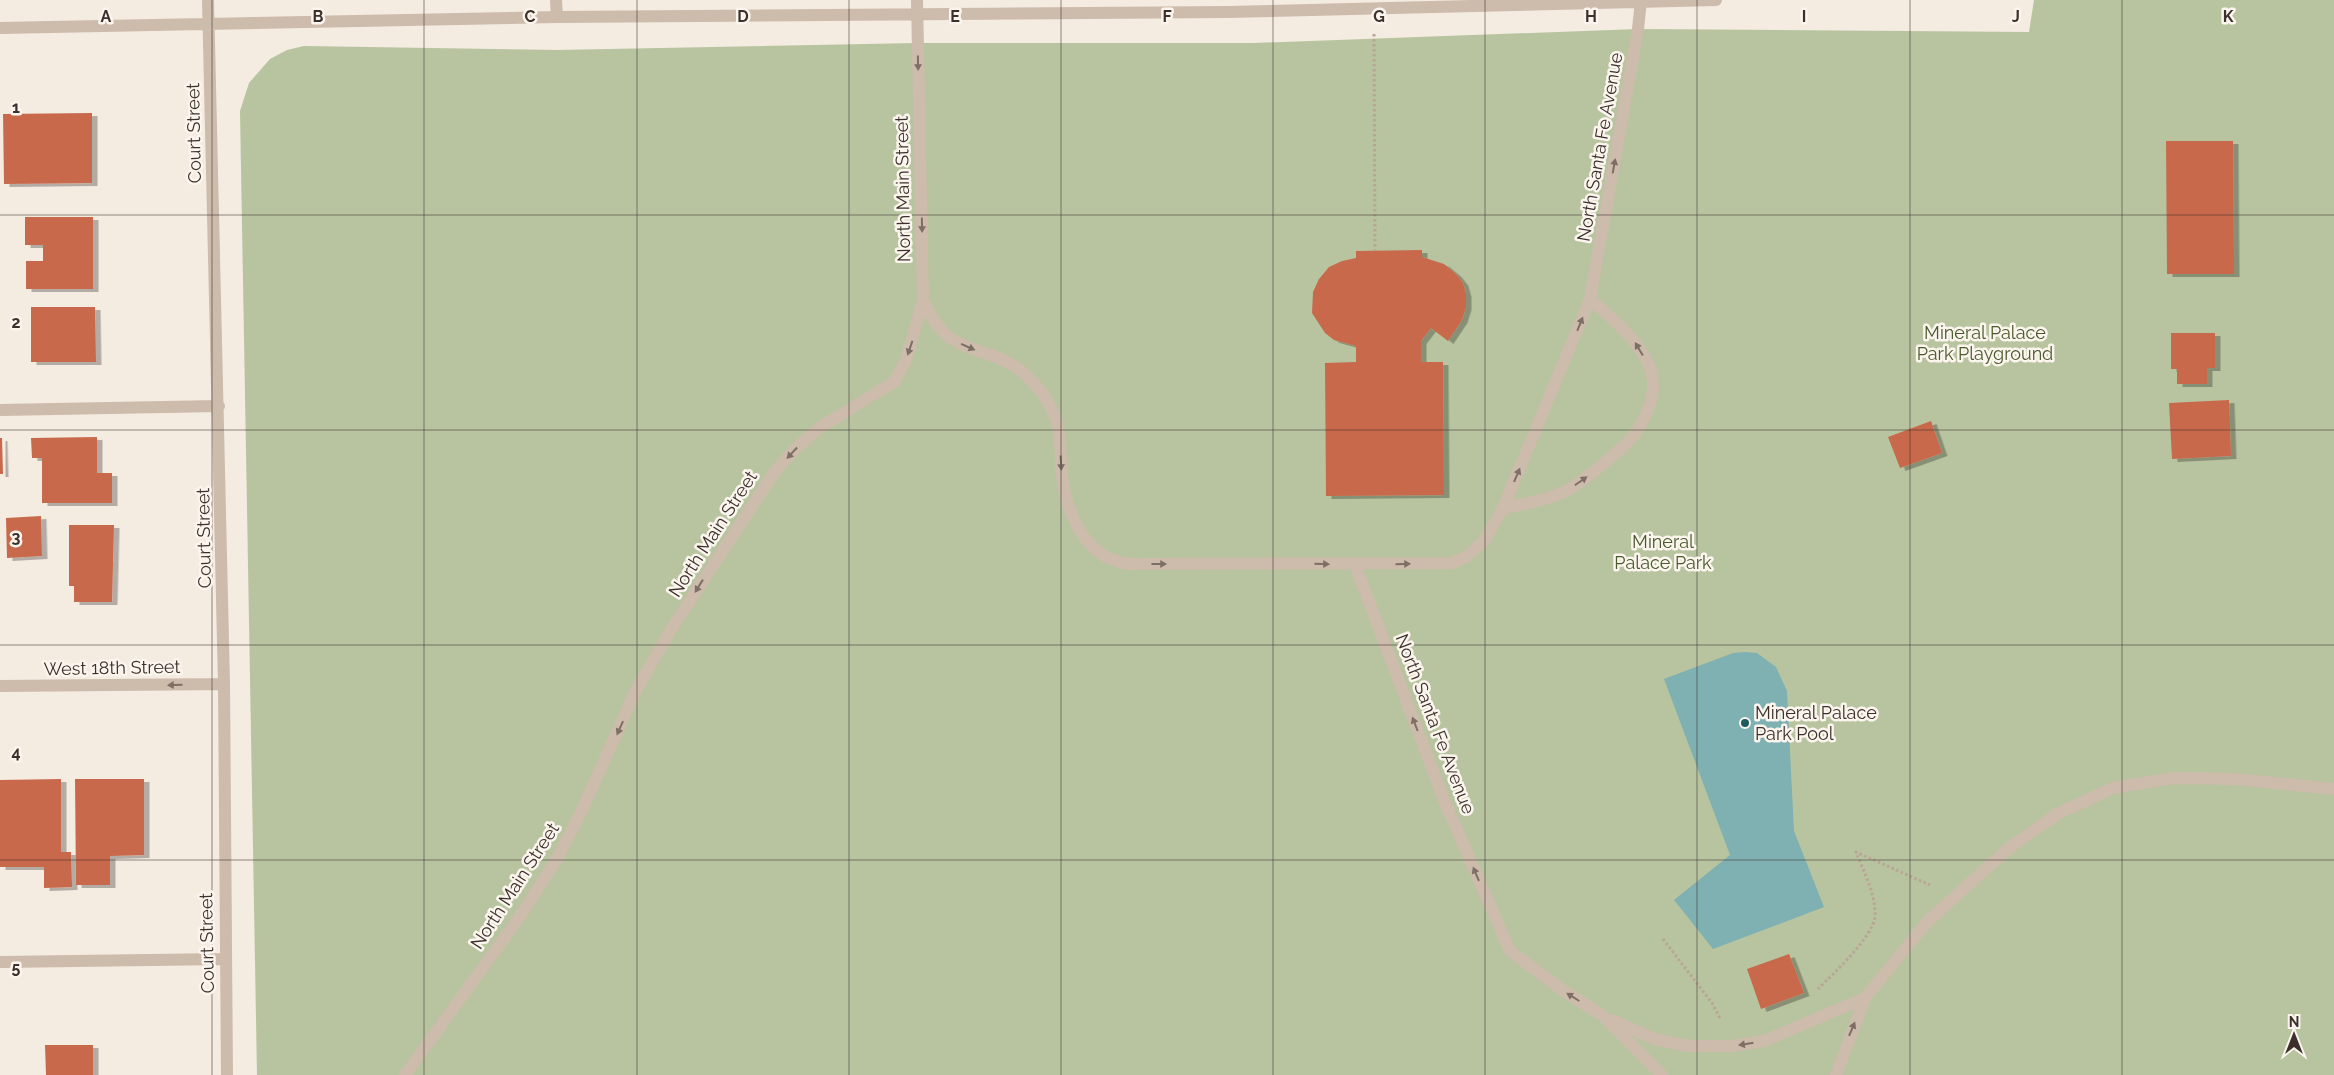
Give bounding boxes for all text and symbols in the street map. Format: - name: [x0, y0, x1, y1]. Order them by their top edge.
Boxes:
- text: A: [101, 7, 112, 26]
- text: B: [313, 7, 324, 26]
- text: C: [525, 7, 536, 26]
- text: D: [737, 7, 749, 26]
- text: E: [950, 7, 960, 26]
- text: F: [1162, 7, 1172, 26]
- text: G: [1373, 7, 1385, 26]
- text: H: [1585, 7, 1597, 26]
- text: I: [1802, 7, 1806, 26]
- text: J: [2012, 7, 2020, 26]
- text: K: [2223, 7, 2234, 26]
- street label: North Santa Fe Avenue: [1573, 51, 1627, 243]
- one-way arrow: [914, 55, 922, 71]
- street label: Court Street: [182, 83, 205, 183]
- text: 1: [12, 98, 20, 117]
- street label: North Main Street: [891, 116, 914, 262]
- one-way arrow: [1610, 158, 1618, 174]
- one-way arrow: [918, 217, 926, 233]
- text: 2: [11, 313, 21, 332]
- one-way arrow: [1576, 317, 1584, 331]
- park label: Mineral Palace Park Playground: [1917, 322, 2053, 364]
- one-way arrow: [906, 341, 913, 356]
- one-way arrow: [961, 343, 975, 351]
- one-way arrow: [1635, 343, 1644, 356]
- one-way arrow: [786, 447, 798, 459]
- one-way arrow: [1057, 455, 1065, 471]
- street label: North Main Street: [664, 467, 761, 601]
- one-way arrow: [1514, 467, 1522, 482]
- one-way arrow: [1574, 475, 1587, 486]
- street label: Court Street: [192, 488, 215, 588]
- text: 3: [12, 528, 21, 547]
- park label: Mineral Palace Park: [1614, 531, 1712, 573]
- one-way arrow: [1151, 560, 1167, 568]
- one-way arrow: [1396, 560, 1412, 568]
- one-way arrow: [1314, 561, 1330, 569]
- one-way arrow: [694, 580, 703, 593]
- street label: North Santa Fe Avenue: [1391, 631, 1480, 817]
- street label: West 18th Street: [43, 656, 181, 679]
- one-way arrow: [167, 681, 183, 689]
- place label: Mineral Palace Park Pool: [1755, 702, 1877, 744]
- one-way arrow: [1411, 716, 1418, 731]
- marker: Mineral Palace Park Pool: [1739, 717, 1751, 729]
- one-way arrow: [615, 721, 623, 735]
- text: 4: [11, 743, 21, 762]
- street label: North Main Street: [466, 819, 563, 953]
- one-way arrow: [1472, 867, 1480, 881]
- street label: Court Street: [195, 893, 218, 993]
- text: 5: [12, 958, 21, 977]
- one-way arrow: [1567, 993, 1580, 1002]
- north arrow: [2269, 1010, 2319, 1060]
- text: N: [2289, 1014, 2299, 1030]
- one-way arrow: [1849, 1022, 1857, 1036]
- one-way arrow: [1738, 1040, 1754, 1048]

